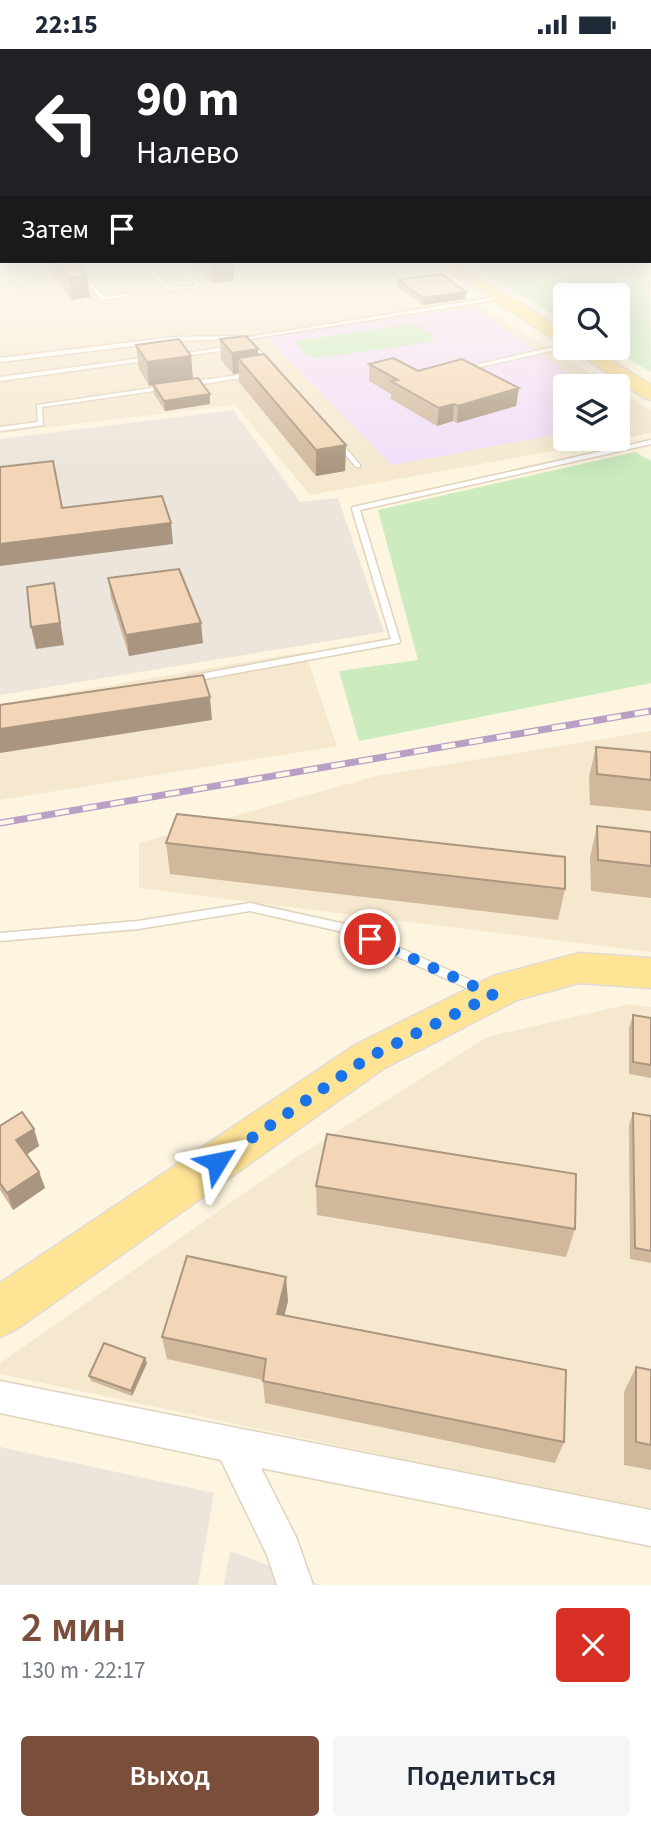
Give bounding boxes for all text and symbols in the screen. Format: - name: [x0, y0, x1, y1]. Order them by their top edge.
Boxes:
- text: 22:15: [35, 6, 98, 43]
- text: 90 m: [136, 65, 240, 135]
- icon: left: [21, 77, 112, 168]
- text: Налево: [136, 130, 239, 176]
- icon: arrive: [103, 210, 141, 248]
- text: Затем: [21, 211, 89, 248]
- map controls: [553, 283, 630, 451]
- button: search: [553, 283, 630, 360]
- button: layers: [553, 374, 630, 451]
- pin: [340, 909, 400, 969]
- icon: arrive: [351, 920, 389, 958]
- position arrow: [180, 1125, 254, 1199]
- text: 2 мин: [21, 1598, 126, 1658]
- button: close: [556, 1608, 630, 1682]
- text: 130 m · 22:17: [21, 1654, 145, 1687]
- button: Выход: [21, 1736, 319, 1816]
- button: Поделиться: [333, 1736, 630, 1816]

